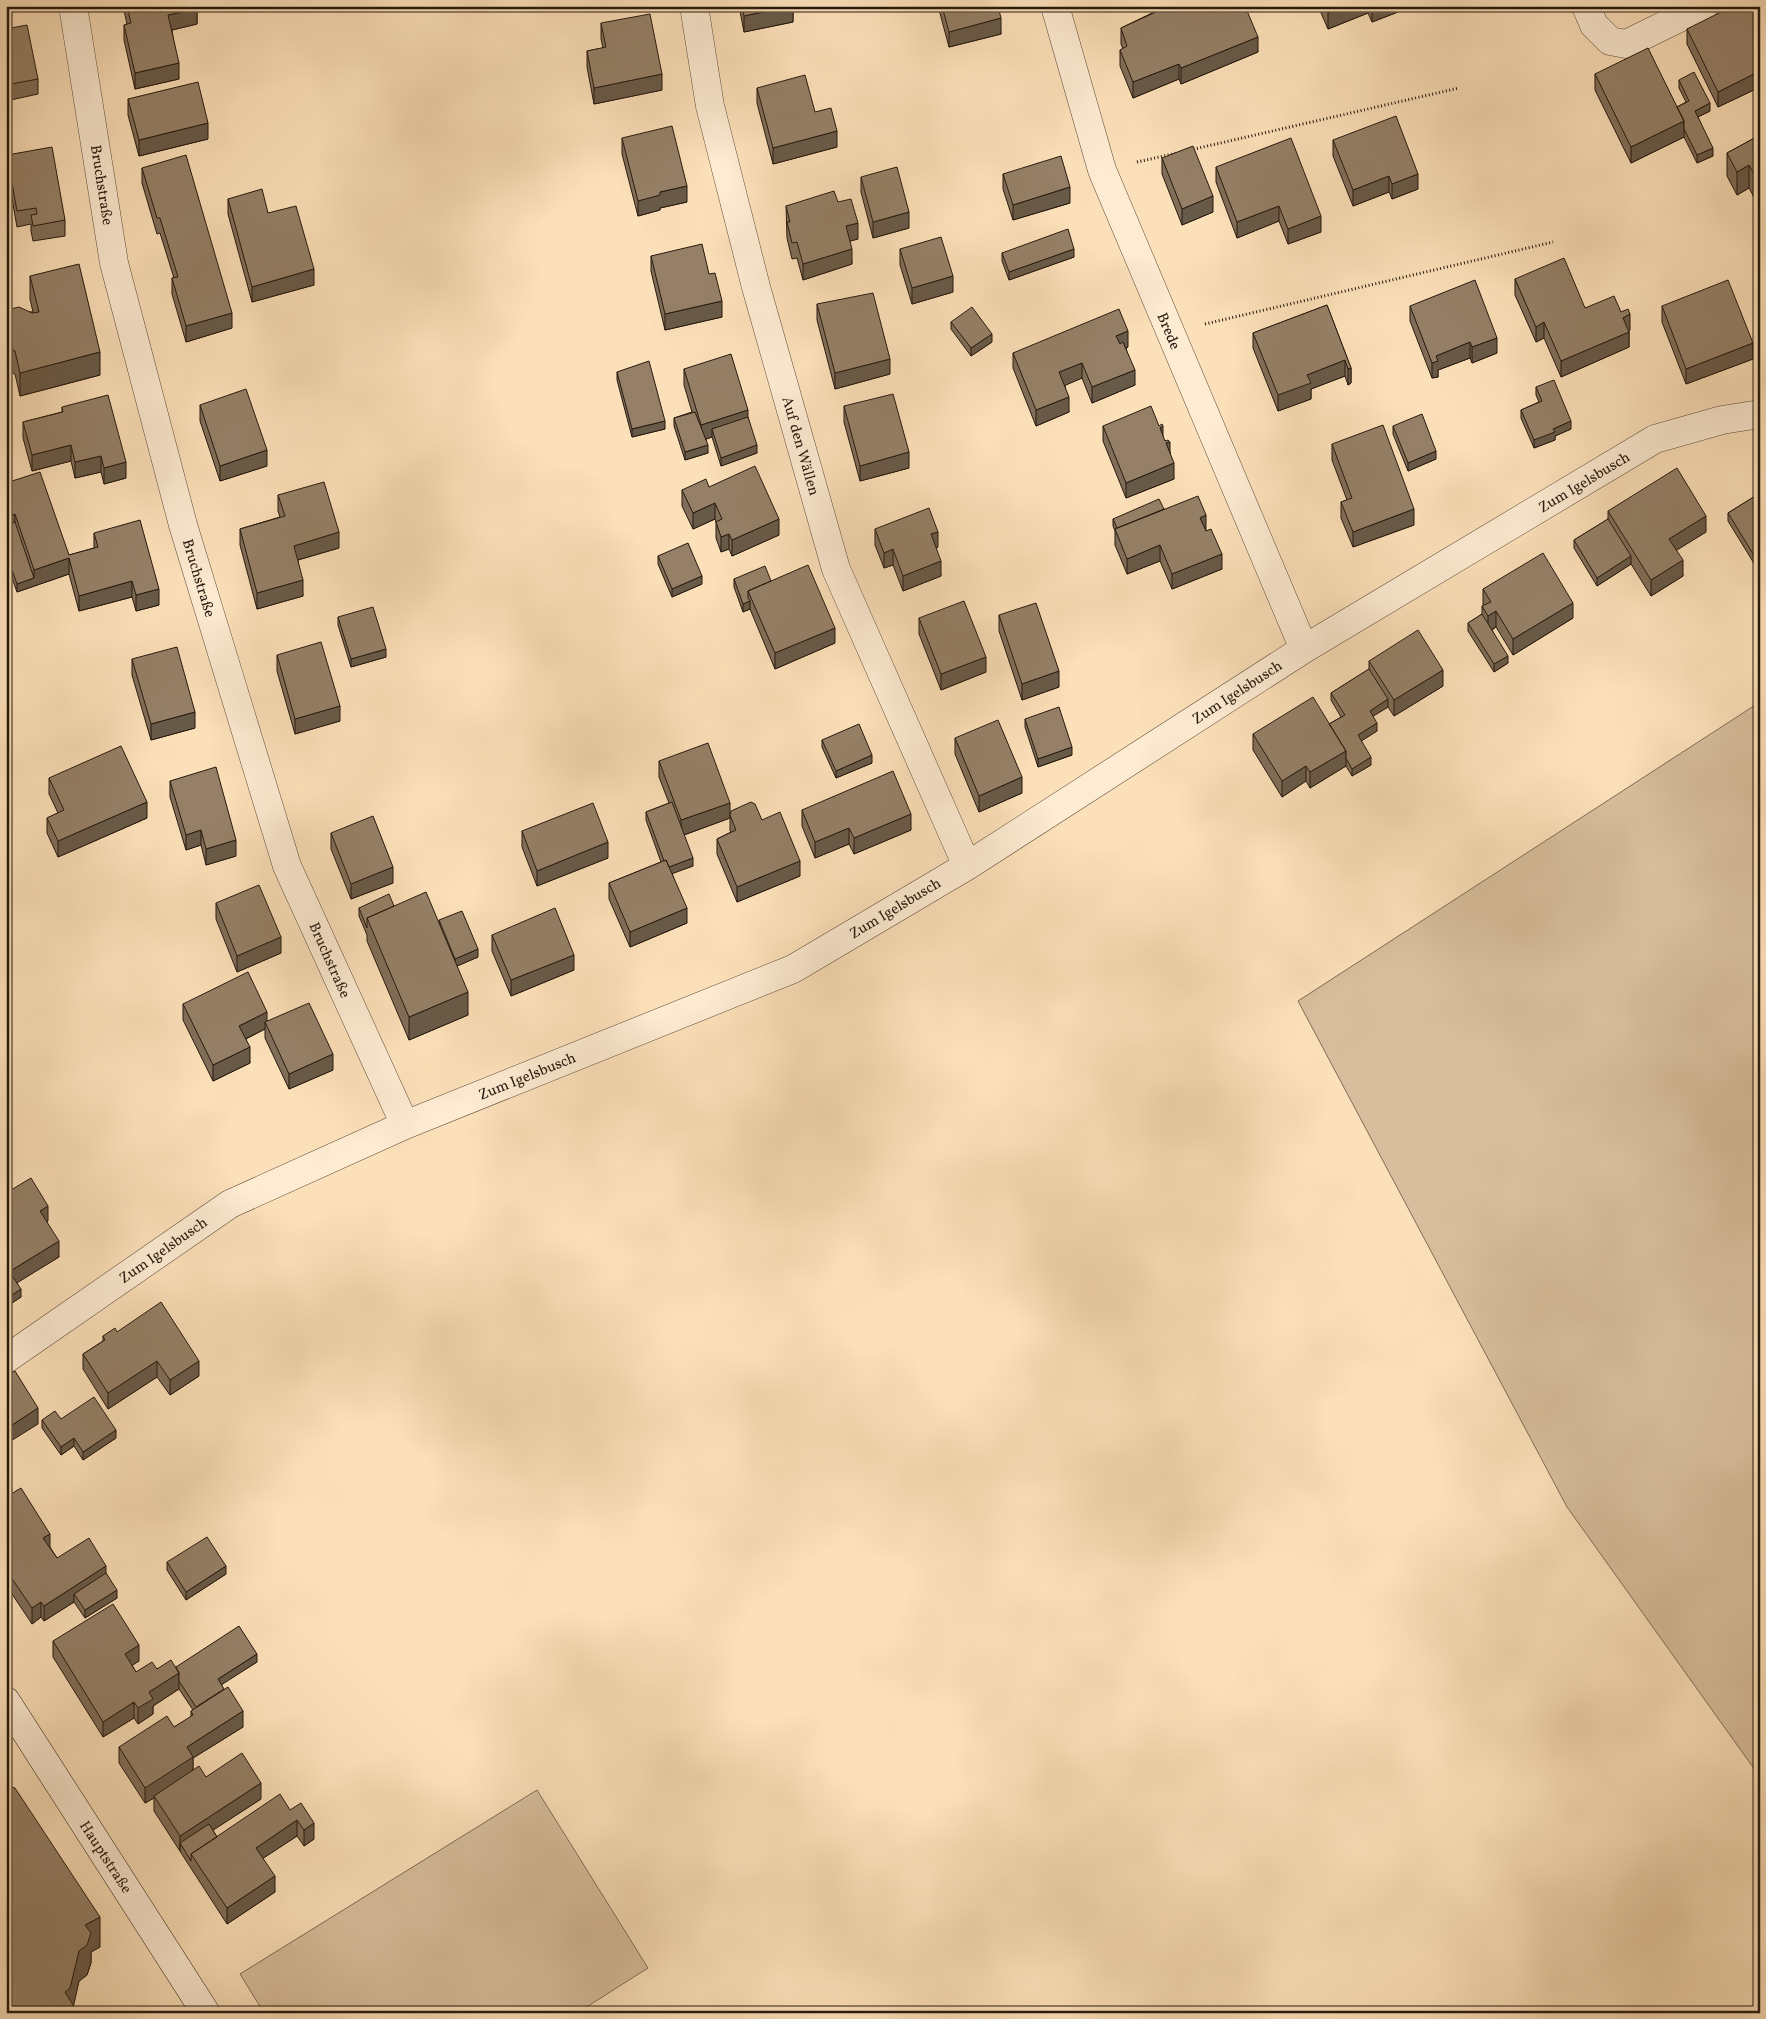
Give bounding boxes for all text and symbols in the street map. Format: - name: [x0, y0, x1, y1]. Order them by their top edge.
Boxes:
- street label: Bruchstraße: [84, 144, 117, 227]
- street label: Brede: [1150, 310, 1185, 353]
- street label: Auf den Wällen: [775, 394, 824, 498]
- street label: Zum Igelsbusch: [1535, 448, 1635, 519]
- street label: Bruchstraße: [176, 537, 219, 620]
- street label: Zum Igelsbusch: [1189, 656, 1287, 730]
- street label: Zum Igelsbusch: [846, 874, 946, 945]
- street label: Bruchstraße: [303, 919, 355, 1002]
- street label: Zum Igelsbusch: [476, 1048, 580, 1107]
- street label: Zum Igelsbusch: [115, 1213, 212, 1290]
- street label: Hauptstraße: [73, 1817, 136, 1898]

